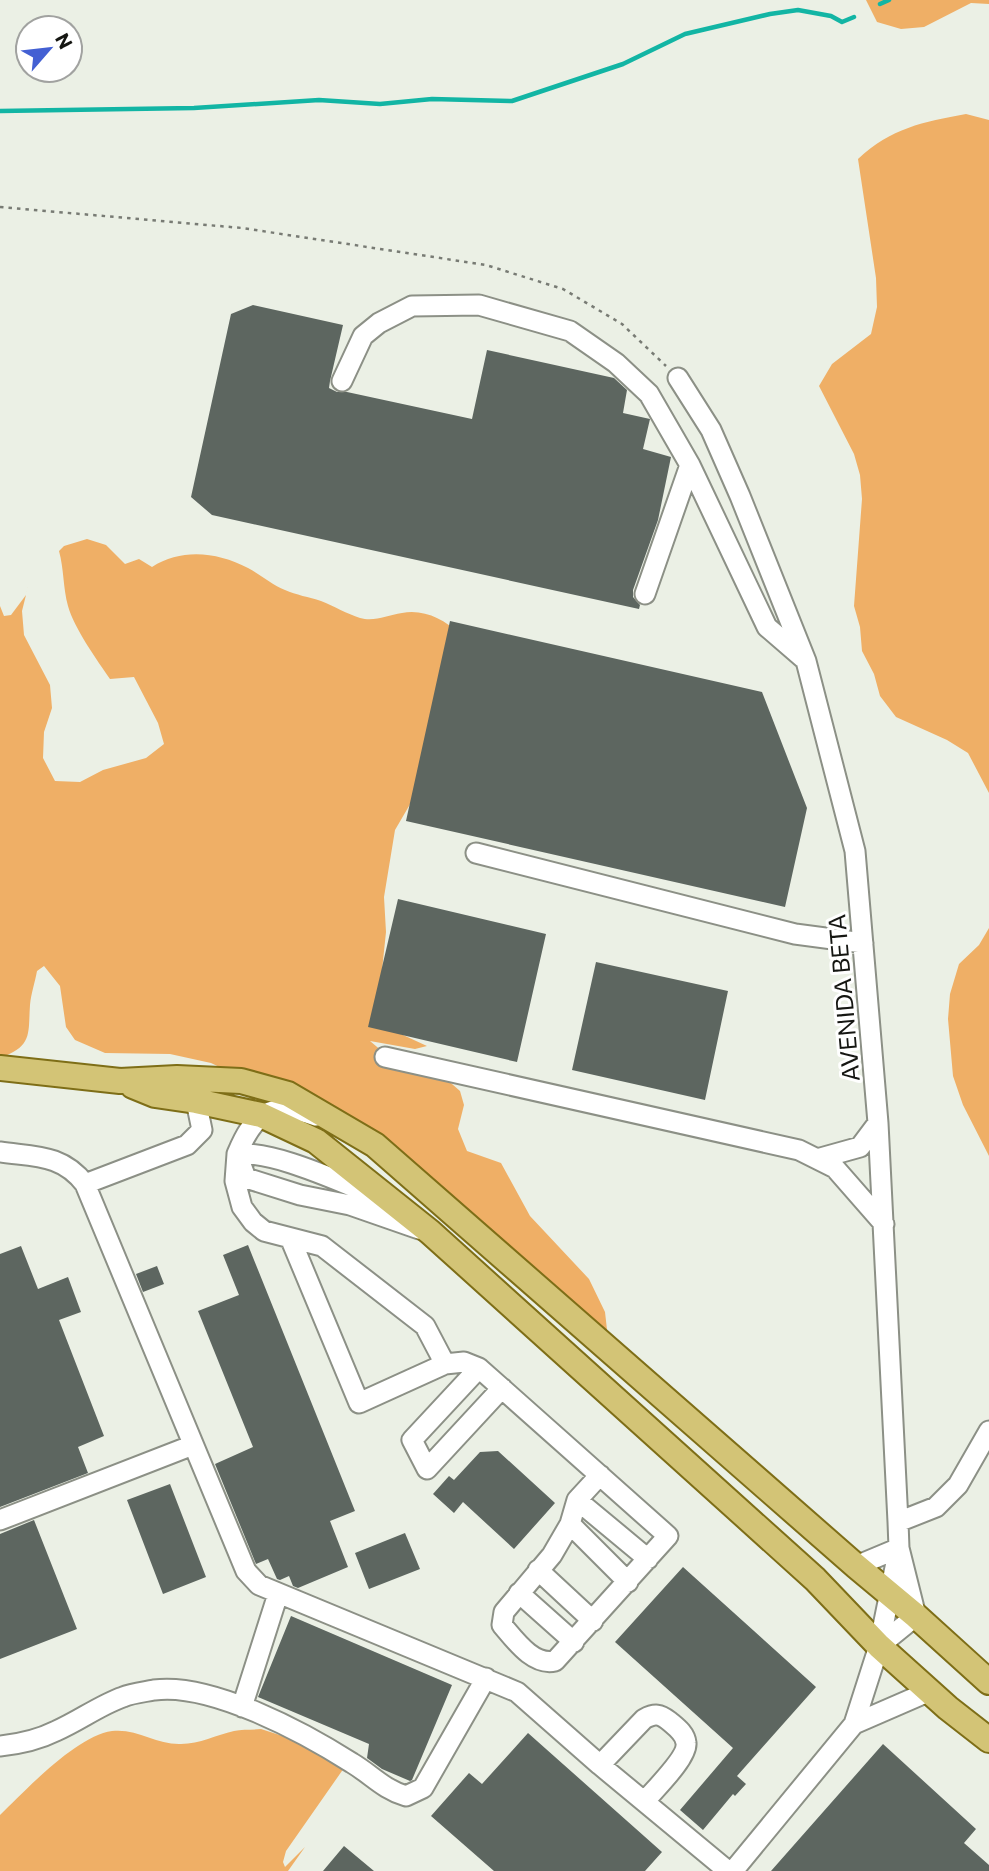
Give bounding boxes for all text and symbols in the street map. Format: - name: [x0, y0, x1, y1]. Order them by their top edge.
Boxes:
- north arrow: [14, 14, 84, 84]
- text: N: [51, 29, 78, 52]
- street label: AVENIDA BETA: [821, 913, 865, 1083]

